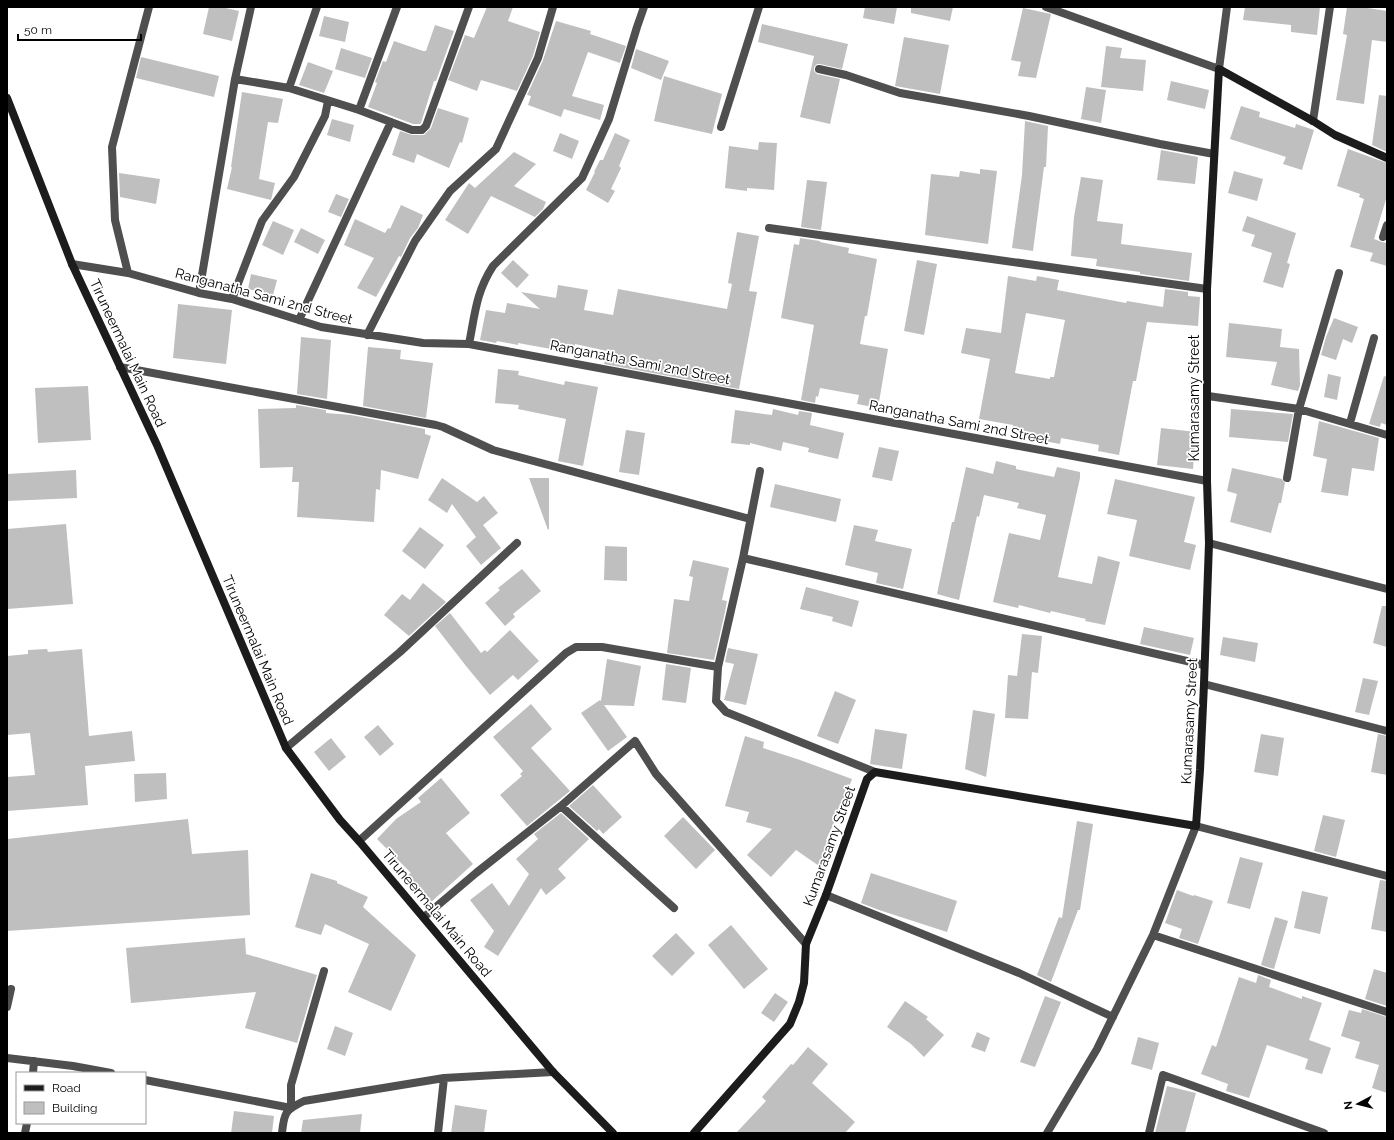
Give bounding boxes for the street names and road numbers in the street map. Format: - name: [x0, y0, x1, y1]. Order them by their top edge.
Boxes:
- street label: Ranganatha Sami 2nd Street: [174, 265, 355, 327]
- street label: Tiruneermalai Main Road: [87, 277, 169, 429]
- street label: Kumarasamy Street: [1186, 334, 1202, 461]
- street label: Ranganatha Sami 2nd Street: [549, 337, 732, 387]
- street label: Ranganatha Sami 2nd Street: [868, 397, 1051, 447]
- street label: Tiruneermalai Main Road: [219, 573, 297, 727]
- street label: Kumarasamy Street: [1178, 657, 1200, 785]
- street label: Kumarasamy Street: [800, 783, 858, 908]
- street label: Tiruneermalai Main Road: [379, 846, 495, 980]

